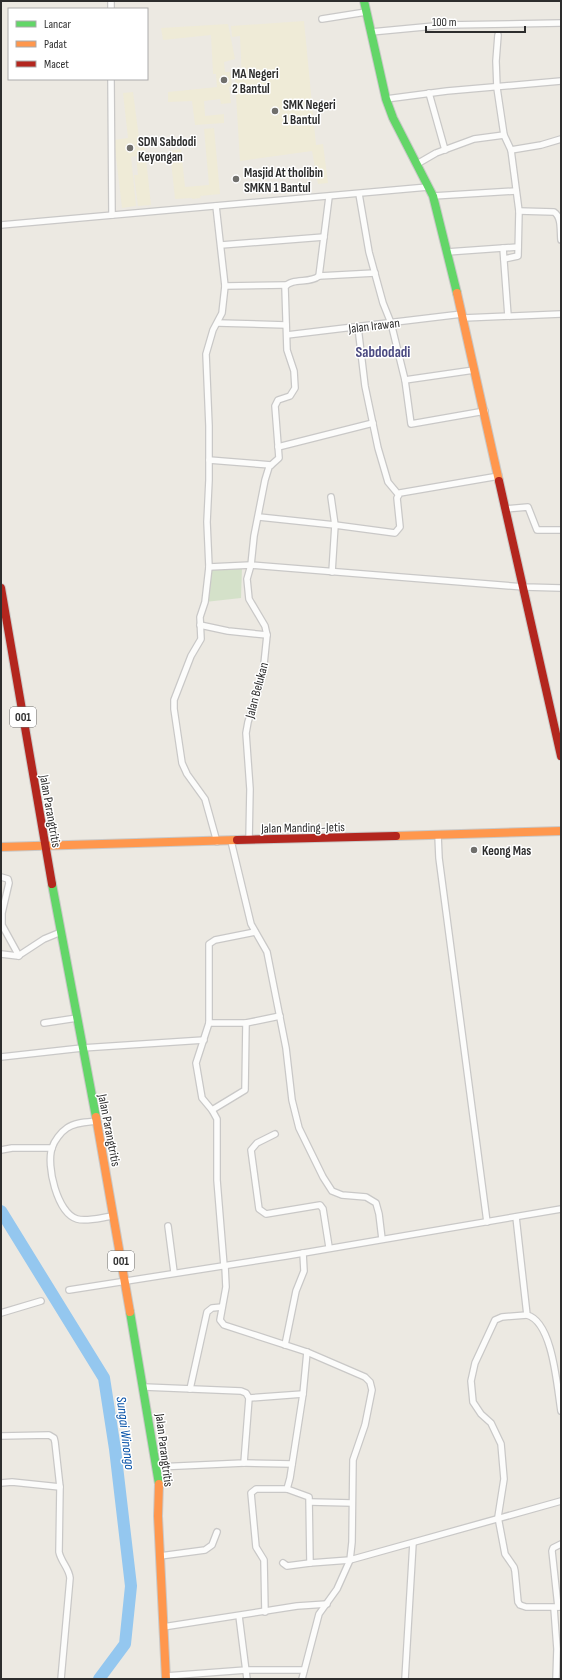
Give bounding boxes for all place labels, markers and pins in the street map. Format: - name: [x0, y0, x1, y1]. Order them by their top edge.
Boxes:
- place label: MA Negeri 2 Bantul: [232, 66, 279, 97]
- marker: MA Negeri 2 Bantul: [219, 75, 229, 85]
- place label: SMK Negeri 1 Bantul: [283, 97, 336, 128]
- marker: SMK Negeri 1 Bantul: [270, 106, 280, 116]
- place label: SDN Sabdodi Keyongan: [138, 134, 196, 165]
- marker: SDN Sabdodi Keyongan: [125, 143, 135, 153]
- place label: Masjid At tholibin SMKN 1 Bantul: [244, 165, 323, 196]
- marker: Masjid At tholibin SMKN 1 Bantul: [231, 174, 241, 184]
- place label: Keong Mas: [482, 843, 531, 859]
- marker: Keong Mas: [469, 845, 479, 855]

